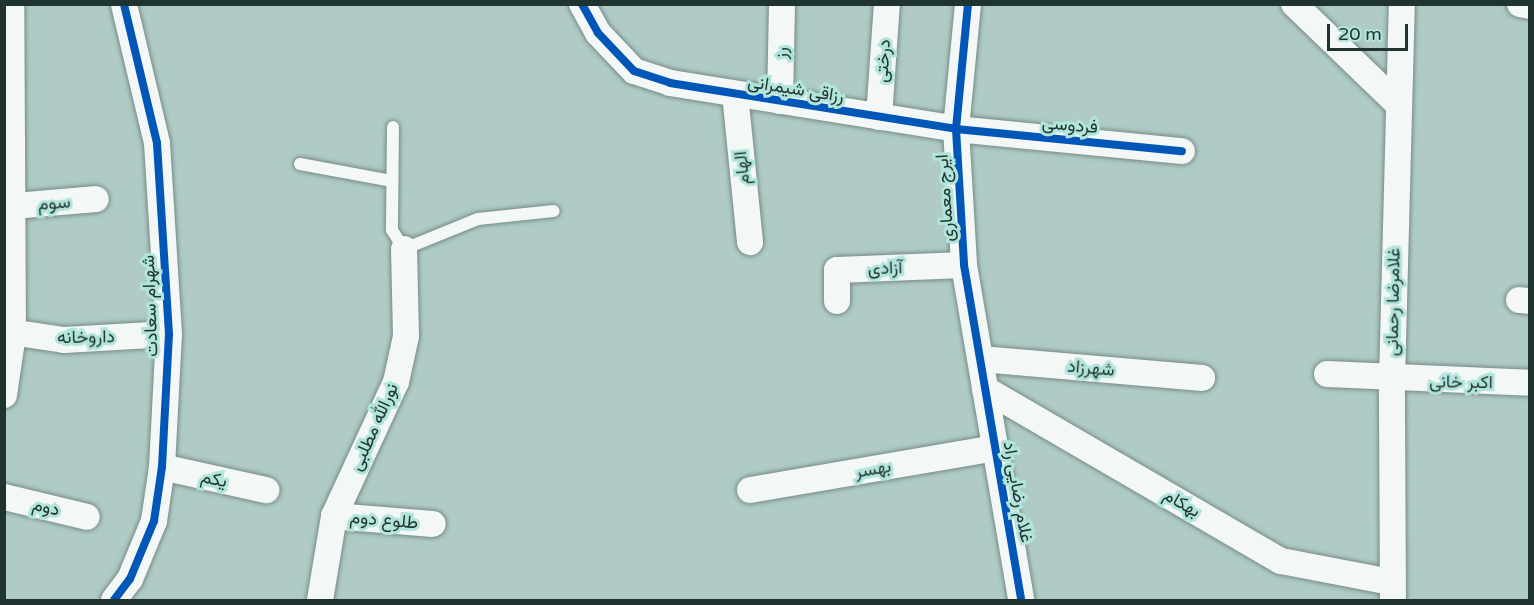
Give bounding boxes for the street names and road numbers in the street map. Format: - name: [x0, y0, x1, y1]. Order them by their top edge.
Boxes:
- street label: درختی: [871, 39, 895, 83]
- street label: رز: [770, 47, 792, 59]
- street label: رزاقی شیمرانی: [746, 71, 846, 107]
- street label: فردوسی: [1041, 112, 1099, 138]
- street label: الهام: [729, 150, 755, 186]
- street label: ایرج معماری: [931, 153, 959, 243]
- street label: سوم: [37, 191, 71, 215]
- street label: غلامرضا رحمانی: [1381, 248, 1405, 356]
- street label: شهرام سعادت: [137, 255, 163, 357]
- street label: آزادی: [867, 257, 903, 279]
- street label: داروخانه: [57, 326, 115, 348]
- street label: شهرزاد: [1066, 355, 1116, 381]
- street label: اکبر خانی: [1429, 371, 1493, 393]
- street label: نورالله مطلبی: [345, 380, 403, 474]
- street label: غلام رضایی راد: [998, 440, 1038, 544]
- street label: بهسر: [853, 455, 893, 483]
- street label: یکم: [199, 466, 229, 492]
- street label: بهکام: [1160, 484, 1204, 522]
- street label: دوم: [30, 493, 62, 521]
- street label: طلوع دوم: [349, 506, 419, 534]

